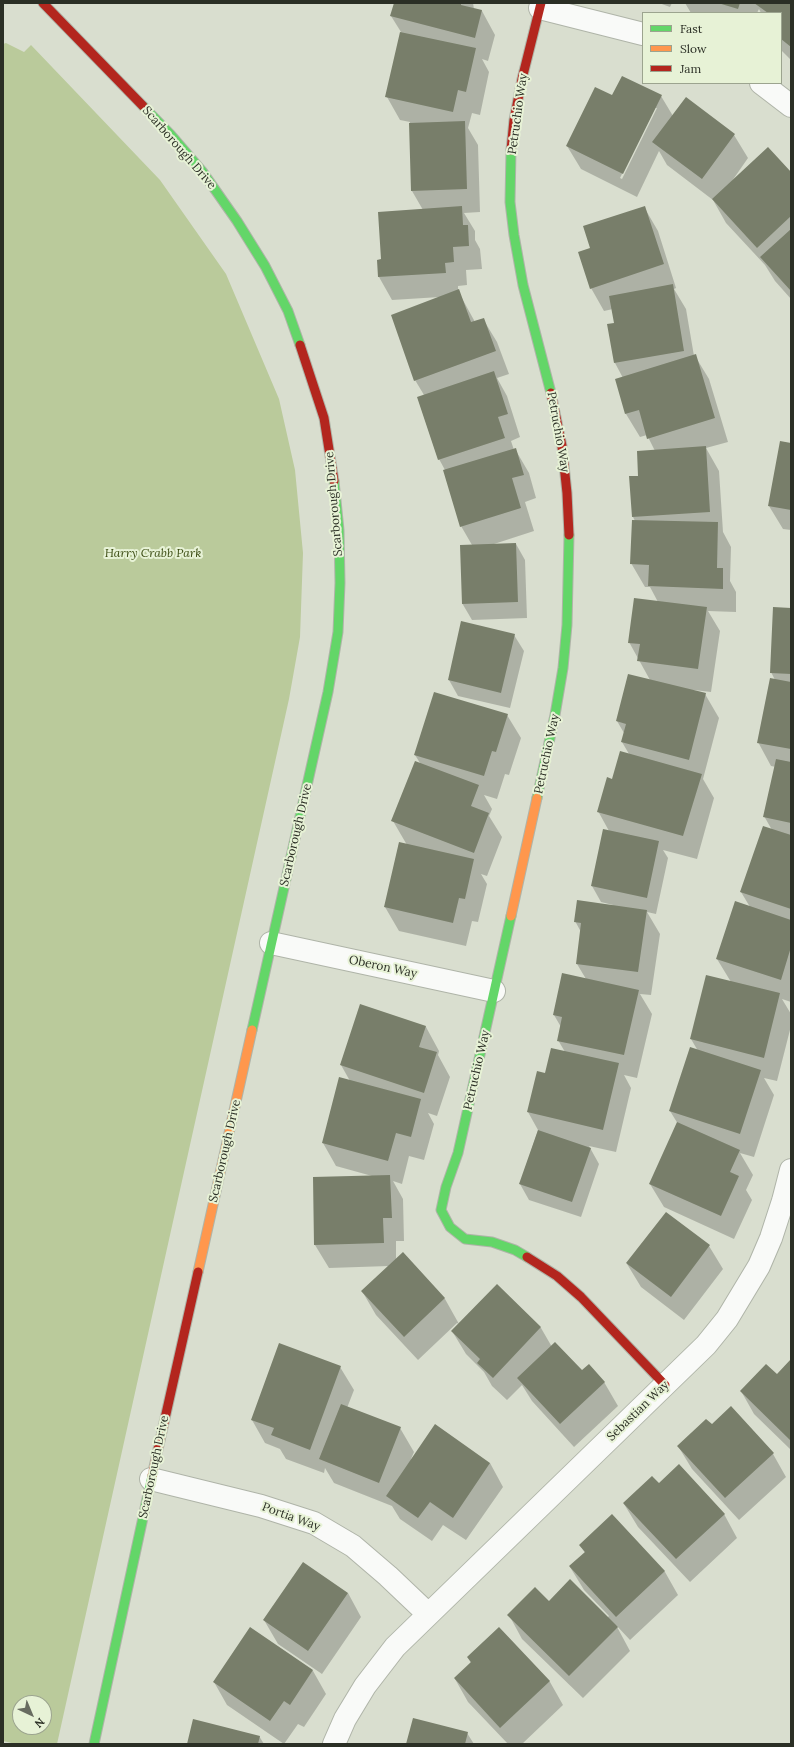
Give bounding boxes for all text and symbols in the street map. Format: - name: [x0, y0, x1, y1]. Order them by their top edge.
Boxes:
- legend: [642, 12, 782, 84]
- text: Fast: [680, 21, 703, 36]
- text: Slow: [680, 41, 707, 56]
- text: Jam: [680, 61, 701, 76]
- street label: Petruchio Way: [505, 73, 531, 155]
- street label: Scarborough Drive: [139, 104, 219, 192]
- street label: Petruchio Way: [544, 391, 572, 473]
- street label: Scarborough Drive: [322, 451, 346, 557]
- park label: Harry Crabb Park: [105, 547, 201, 561]
- street label: Petruchio Way: [531, 713, 563, 795]
- street label: Scarborough Drive: [277, 782, 315, 888]
- street label: Oberon Way: [348, 953, 418, 981]
- street label: Petruchio Way: [461, 1029, 493, 1111]
- street label: Scarborough Drive: [206, 1098, 244, 1204]
- street label: Sebastian Way: [604, 1378, 672, 1444]
- street label: Scarborough Drive: [136, 1414, 172, 1520]
- street label: Portia Way: [260, 1500, 322, 1534]
- north arrow: [12, 1695, 52, 1735]
- text: N: [32, 1715, 48, 1731]

